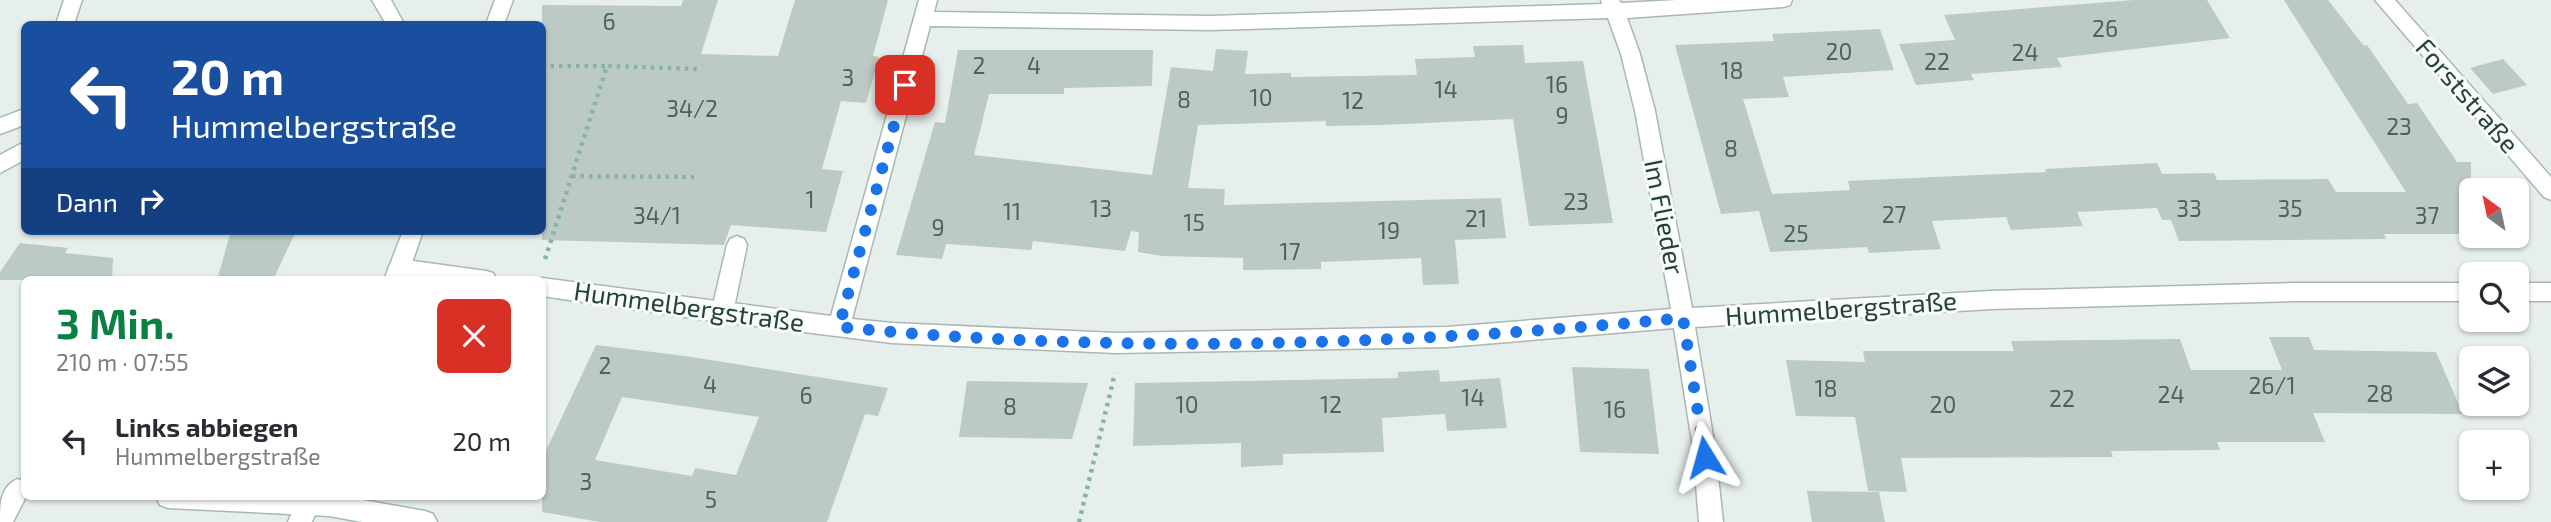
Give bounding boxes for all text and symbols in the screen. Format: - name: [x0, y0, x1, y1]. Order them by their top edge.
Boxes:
- house number: 6: [602, 7, 616, 35]
- house number: 26: [2092, 14, 2118, 42]
- street label: Forststraße: [2410, 32, 2526, 158]
- house number: 20: [1826, 37, 1852, 65]
- house number: 24: [2011, 38, 2039, 66]
- text: 20 m: [171, 46, 284, 105]
- house number: 22: [1924, 47, 1950, 75]
- icon: left: [56, 49, 147, 140]
- house number: 2: [973, 51, 985, 79]
- house number: 4: [1027, 51, 1041, 79]
- pin: [875, 55, 935, 115]
- house number: 18: [1720, 56, 1744, 84]
- house number: 3: [842, 63, 854, 91]
- icon: arrive: [886, 66, 924, 104]
- house number: 16: [1546, 70, 1568, 98]
- house number: 14: [1434, 75, 1458, 103]
- house number: 10: [1249, 83, 1273, 111]
- house number: 8: [1177, 85, 1191, 113]
- house number: 12: [1342, 86, 1364, 114]
- house number: 34/2: [666, 94, 718, 122]
- house number: 9: [1555, 101, 1569, 129]
- text: Hummelbergstraße: [171, 106, 457, 144]
- house number: 23: [2386, 112, 2412, 140]
- house number: 8: [1724, 134, 1738, 162]
- street label: Im Flieder: [1639, 156, 1692, 277]
- north arrow: [2459, 178, 2529, 248]
- map controls: [2459, 178, 2529, 500]
- icon: right: [132, 182, 170, 220]
- house number: 1: [805, 185, 815, 213]
- text: Dann: [56, 186, 118, 217]
- house number: 23: [1563, 187, 1589, 215]
- house number: 13: [1090, 194, 1112, 222]
- house number: 33: [2176, 194, 2202, 222]
- house number: 35: [2277, 194, 2303, 222]
- house number: 11: [1003, 197, 1021, 225]
- house number: 27: [1882, 200, 1907, 228]
- house number: 34/1: [633, 201, 681, 229]
- house number: 37: [2415, 201, 2439, 229]
- house number: 21: [1465, 204, 1487, 232]
- house number: 15: [1183, 208, 1205, 236]
- house number: 9: [931, 213, 945, 241]
- house number: 19: [1378, 216, 1400, 244]
- house number: 25: [1783, 219, 1809, 247]
- house number: 17: [1280, 237, 1301, 265]
- button: search: [2459, 262, 2529, 332]
- street label: Hummelbergstraße: [572, 274, 806, 337]
- street label: Hummelbergstraße: [1724, 284, 1958, 331]
- text: 3 Min.: [56, 297, 174, 347]
- button: close: [437, 299, 511, 373]
- button: layers: [2459, 346, 2529, 416]
- text: 210 m · 07:55: [56, 348, 189, 376]
- house number: 2: [599, 351, 611, 379]
- house number: 4: [703, 370, 717, 398]
- house number: 26/1: [2248, 371, 2296, 399]
- house number: 18: [1814, 374, 1838, 402]
- house number: 28: [2367, 379, 2393, 407]
- house number: 24: [2157, 380, 2185, 408]
- house number: 6: [799, 381, 813, 409]
- house number: 14: [1461, 383, 1485, 411]
- house number: 22: [2049, 384, 2075, 412]
- house number: 10: [1175, 390, 1199, 418]
- house number: 12: [1320, 390, 1342, 418]
- house number: 20: [1930, 390, 1956, 418]
- house number: 8: [1003, 392, 1017, 420]
- house number: 16: [1604, 395, 1626, 423]
- text: Links abbiegen: [115, 411, 299, 442]
- position arrow: [1668, 420, 1742, 494]
- icon: left: [56, 422, 94, 460]
- text: 20 m: [452, 425, 511, 456]
- button: +: [2459, 430, 2529, 500]
- text: Hummelbergstraße: [115, 442, 321, 470]
- house number: 3: [580, 467, 592, 495]
- house number: 5: [705, 485, 717, 513]

